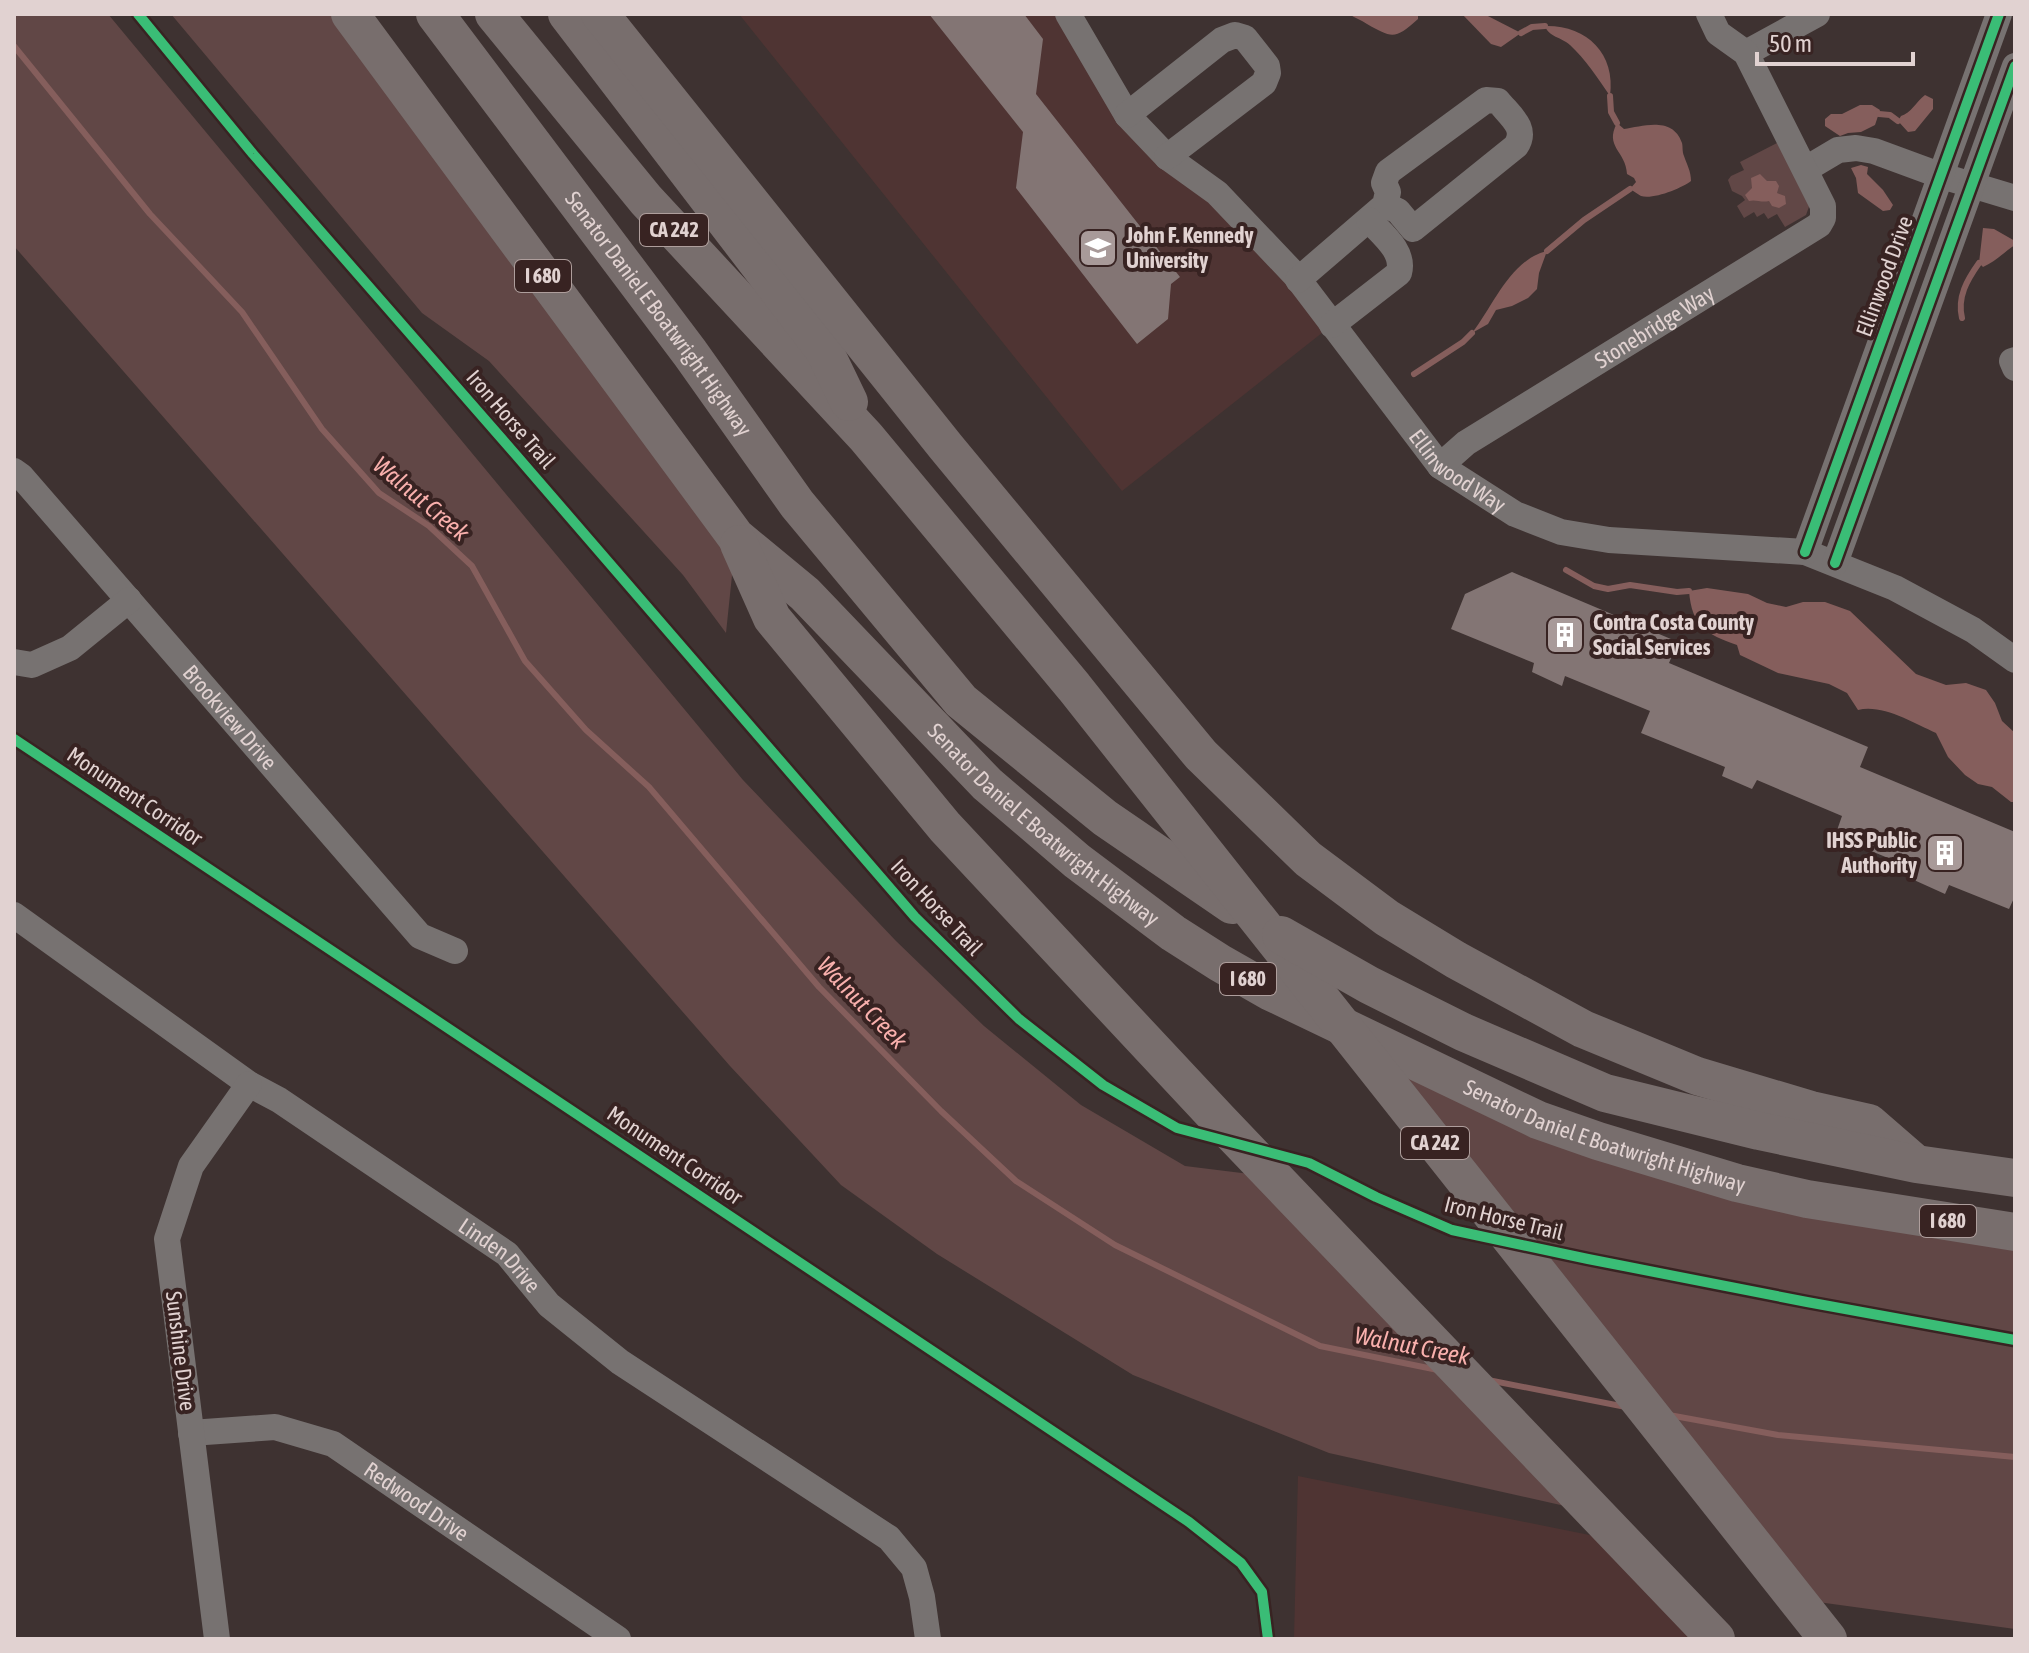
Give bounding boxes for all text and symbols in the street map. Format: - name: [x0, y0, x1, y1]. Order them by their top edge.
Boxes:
- scale bar: [1757, 16, 1913, 66]
- text: 50 m: [1769, 30, 1812, 57]
- street label: Senator Daniel E Boatwright Highway: [560, 186, 758, 441]
- street label: Ellinwood Drive: [1850, 212, 1918, 340]
- road number: CA 242: [640, 214, 708, 246]
- place label: John F. Kennedy University: [1125, 222, 1253, 273]
- school or university icon: John F. Kennedy University: [1077, 227, 1119, 269]
- road number: I 680: [515, 260, 571, 292]
- street label: Stonebridge Way: [1590, 280, 1719, 373]
- street label: Iron Horse Trail: [461, 364, 561, 474]
- street label: Ellinwood Way: [1404, 424, 1511, 518]
- water label: Walnut Creek: [368, 451, 475, 547]
- place label: Contra Costa County Social Services: [1593, 609, 1754, 660]
- building icon: Contra Costa County Social Services: [1544, 614, 1586, 656]
- street label: Brookview Drive: [178, 660, 283, 775]
- street label: Senator Daniel E Boatwright Highway: [923, 718, 1165, 931]
- street label: Monument Corridor: [62, 741, 208, 851]
- place label: IHSS Public Authority: [1826, 827, 1918, 878]
- building icon: IHSS Public Authority: [1924, 832, 1966, 874]
- street label: Iron Horse Trail: [886, 854, 988, 961]
- water label: Walnut Creek: [812, 951, 913, 1054]
- road number: I 680: [1220, 963, 1276, 995]
- street label: Senator Daniel E Boatwright Highway: [1460, 1074, 1748, 1198]
- street label: Monument Corridor: [602, 1100, 748, 1210]
- road number: CA 242: [1401, 1127, 1469, 1159]
- street label: Iron Horse Trail: [1442, 1191, 1567, 1245]
- road number: I 680: [1920, 1205, 1976, 1237]
- street label: Linden Drive: [454, 1212, 546, 1298]
- street label: Sunshine Drive: [161, 1290, 201, 1412]
- water label: Walnut Creek: [1352, 1321, 1472, 1370]
- street label: Redwood Drive: [359, 1456, 474, 1546]

